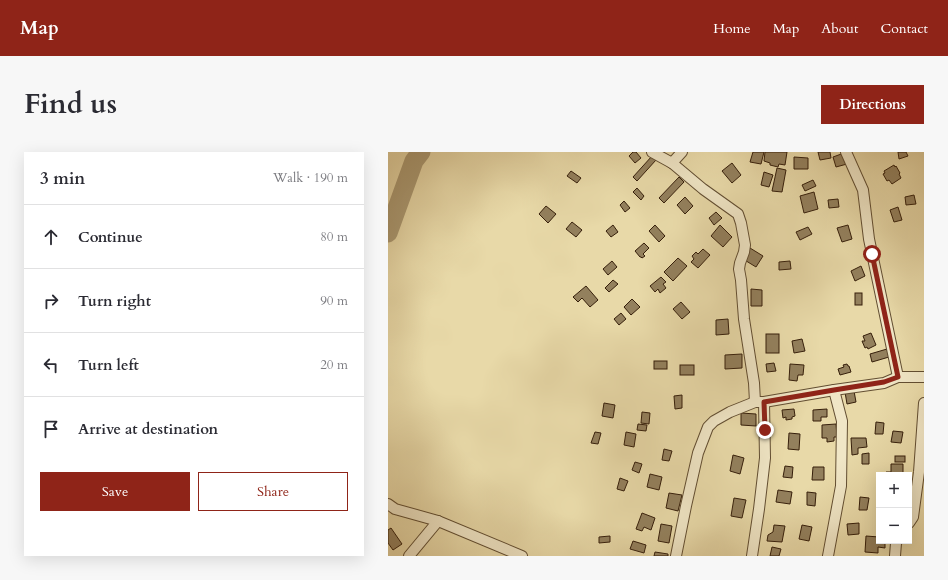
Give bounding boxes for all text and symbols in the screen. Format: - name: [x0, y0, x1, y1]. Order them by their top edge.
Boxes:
- text: Map: [20, 15, 59, 41]
- text: Home: [713, 19, 751, 38]
- text: Map: [773, 19, 799, 38]
- text: About: [821, 19, 858, 38]
- text: Contact: [880, 19, 928, 38]
- text: Find us: [24, 85, 117, 123]
- button: Directions: [821, 85, 924, 124]
- text: 3 min: [40, 167, 85, 190]
- text: Walk · 190 m: [273, 169, 348, 187]
- icon: ahead: [40, 226, 62, 248]
- text: Continue: [78, 227, 143, 247]
- text: 80 m: [320, 228, 348, 246]
- route start: [863, 245, 881, 263]
- icon: right: [40, 290, 62, 312]
- text: Turn right: [78, 291, 151, 311]
- text: 90 m: [320, 292, 348, 310]
- icon: left: [40, 354, 62, 376]
- text: Turn left: [78, 355, 139, 375]
- text: 20 m: [320, 356, 348, 374]
- icon: arrive: [40, 418, 62, 440]
- text: Arrive at destination: [78, 419, 218, 439]
- route end: [756, 421, 774, 439]
- button: Save: [40, 472, 190, 511]
- button: Share: [198, 472, 348, 511]
- map controls: [876, 472, 912, 544]
- button: +: [876, 472, 912, 508]
- button: −: [876, 508, 912, 544]

